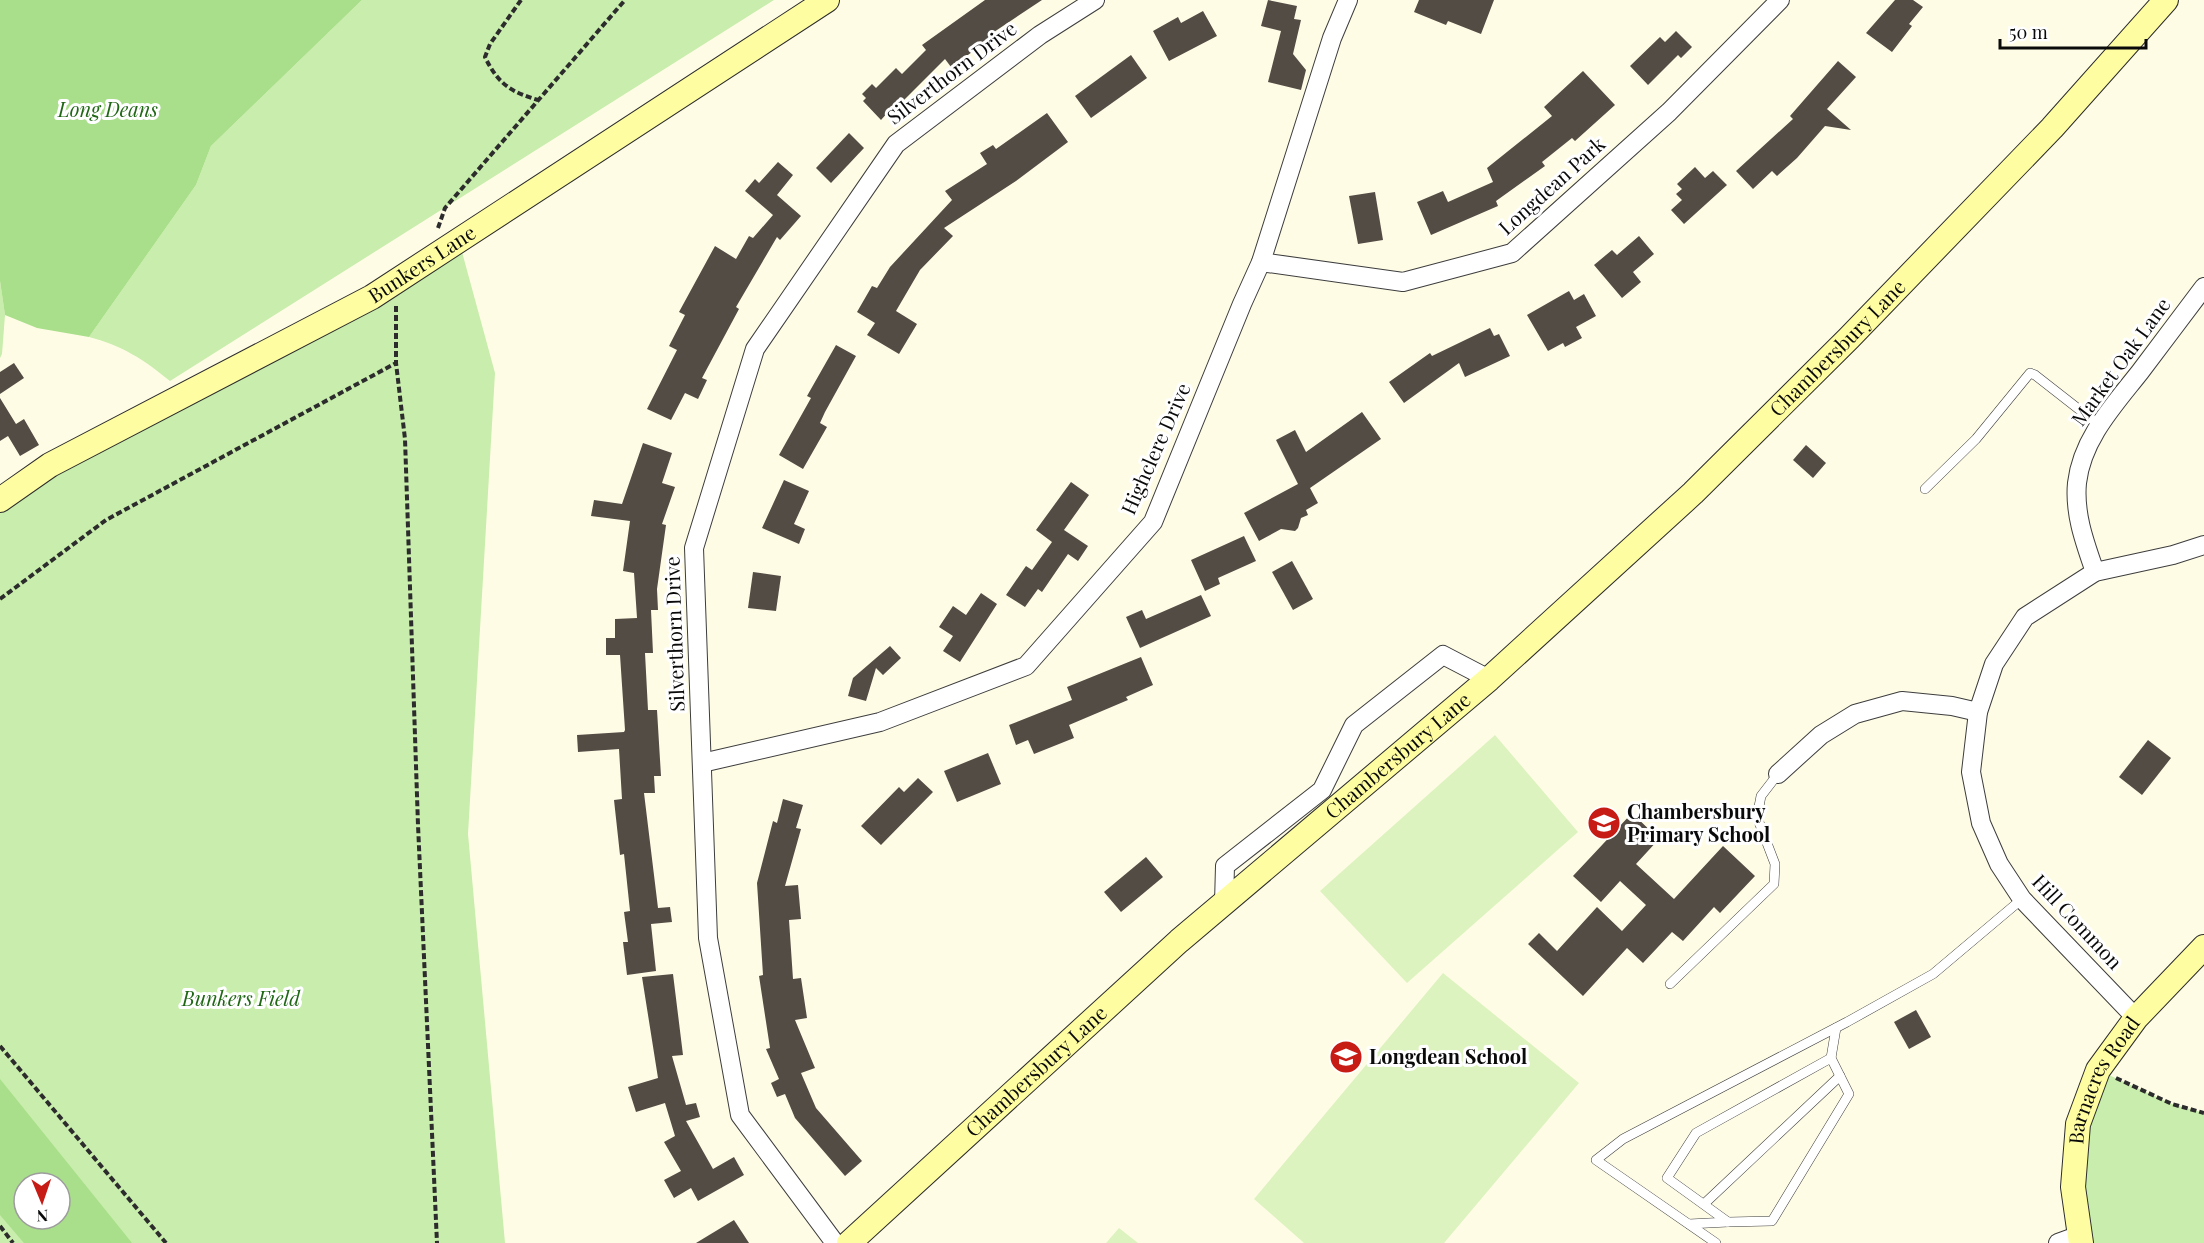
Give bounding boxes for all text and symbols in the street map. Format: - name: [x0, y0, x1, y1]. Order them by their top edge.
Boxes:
- scale bar: [2000, 12, 2146, 50]
- street label: Silverthorn Drive: [881, 14, 1021, 129]
- text: 50 m: [2009, 20, 2048, 44]
- park label: Long Deans: [57, 95, 158, 122]
- street label: Longdean Park: [1492, 130, 1610, 240]
- street label: Bunkers Lane: [362, 218, 480, 308]
- street label: Chambersbury Lane: [1763, 273, 1911, 422]
- street label: Market Oak Lane: [2064, 292, 2175, 431]
- street label: Highclere Drive: [1114, 378, 1196, 518]
- street label: Silverthorn Drive: [657, 556, 690, 712]
- street label: Chambersbury Lane: [1319, 686, 1475, 824]
- place label: Chambersbury Primary School: [1627, 797, 1770, 847]
- school or university icon: Chambersbury Primary School: [1586, 805, 1622, 841]
- street label: Hill Common: [2027, 868, 2129, 974]
- park label: Bunkers Field: [181, 984, 301, 1011]
- street label: Chambersbury Lane: [959, 999, 1112, 1142]
- street label: Barnacres Road: [2061, 1010, 2145, 1145]
- school or university icon: Longdean School: [1328, 1039, 1364, 1075]
- place label: Longdean School: [1369, 1042, 1527, 1069]
- north arrow: [12, 1171, 72, 1231]
- text: N: [36, 1206, 49, 1227]

